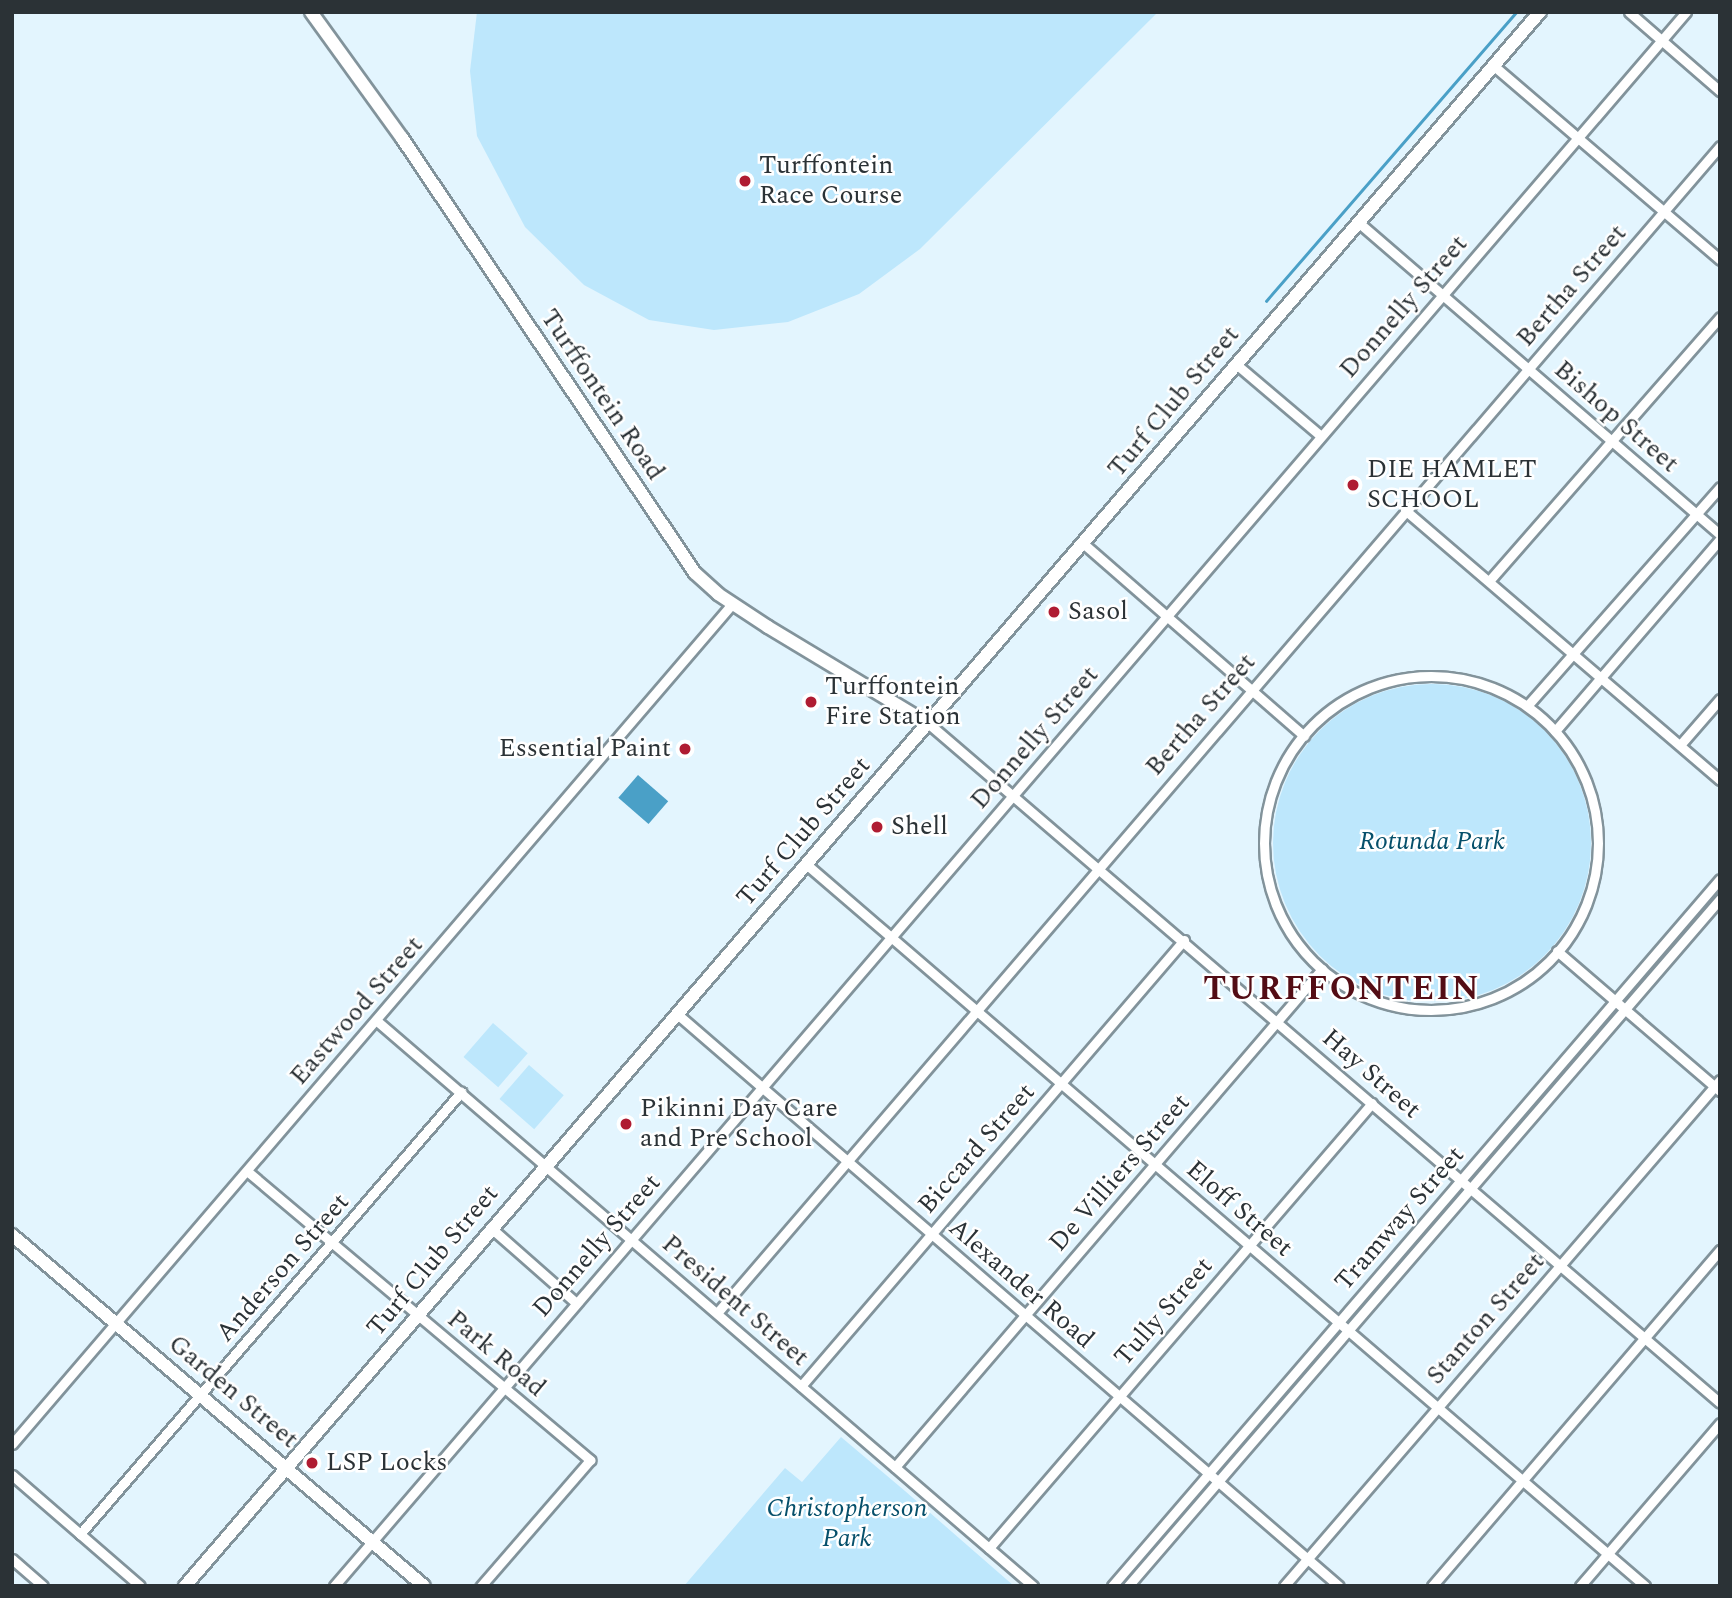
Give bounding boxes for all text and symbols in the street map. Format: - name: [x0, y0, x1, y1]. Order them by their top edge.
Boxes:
- place label: Turffontein Race Course: [759, 150, 902, 212]
- marker: Turffontein Race Course: [737, 173, 753, 189]
- street label: Bertha Street: [1510, 218, 1634, 354]
- street label: Donnelly Street: [1333, 229, 1475, 385]
- street label: Turffontein Road: [533, 304, 671, 486]
- street label: Turf Club Street: [1102, 320, 1246, 484]
- street label: Bishop Street: [1547, 354, 1685, 480]
- place label: DIE HAMLET SCHOOL: [1367, 454, 1537, 516]
- marker: DIE HAMLET SCHOOL: [1345, 477, 1361, 493]
- place label: Sasol: [1068, 596, 1128, 628]
- marker: Sasol: [1046, 604, 1062, 620]
- street label: Bertha Street: [1139, 647, 1263, 783]
- street label: Donnelly Street: [964, 660, 1106, 816]
- place label: Turffontein Fire Station: [825, 671, 961, 732]
- marker: Turffontein Fire Station: [803, 694, 819, 710]
- place label: Essential Paint: [499, 733, 671, 765]
- marker: Essential Paint: [677, 741, 693, 757]
- street label: Turf Club Street: [730, 751, 878, 913]
- place label: Shell: [891, 811, 948, 843]
- marker: Shell: [869, 819, 885, 835]
- park label: Rotunda Park: [1359, 826, 1505, 858]
- street label: Eastwood Street: [284, 930, 430, 1092]
- district label: TURFFONTEIN: [1205, 970, 1479, 1010]
- street label: Hay Street: [1315, 1023, 1427, 1125]
- street label: Biccard Street: [912, 1077, 1042, 1221]
- street label: De Villiers Street: [1043, 1088, 1197, 1258]
- place label: Pikinni Day Care and Pre School: [640, 1093, 838, 1154]
- marker: Pikinni Day Care and Pre School: [618, 1116, 634, 1132]
- street label: Tramway Street: [1329, 1140, 1471, 1298]
- street label: Eloff Street: [1179, 1154, 1299, 1264]
- street label: Donnelly Street: [526, 1168, 668, 1324]
- street label: Turf Club Street: [361, 1179, 505, 1343]
- street label: Anderson Street: [210, 1187, 356, 1349]
- street label: Alexander Road: [942, 1212, 1100, 1356]
- street label: President Street: [655, 1229, 815, 1373]
- street label: Stanton Street: [1420, 1247, 1552, 1391]
- street label: Tully Street: [1108, 1251, 1220, 1373]
- street label: Park Road: [441, 1304, 551, 1404]
- street label: Garden Street: [162, 1329, 304, 1455]
- place label: LSP Locks: [326, 1447, 448, 1479]
- marker: LSP Locks: [304, 1455, 320, 1471]
- park label: Christopherson Park: [767, 1493, 927, 1554]

